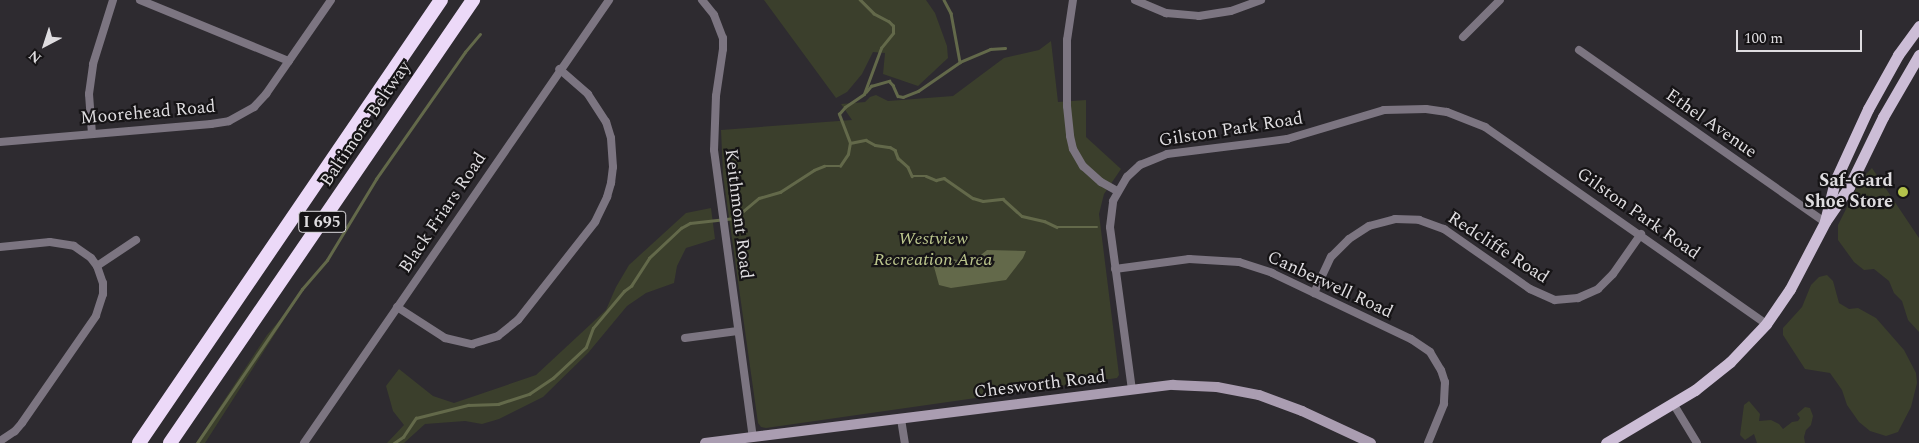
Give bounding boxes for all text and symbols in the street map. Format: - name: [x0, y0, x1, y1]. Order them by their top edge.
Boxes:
- north arrow: [20, 20, 70, 70]
- scale bar: [1739, 20, 1865, 52]
- text: 100 m: [1744, 27, 1783, 50]
- text: N: [24, 45, 46, 69]
- street label: Baltimore Beltway: [316, 57, 416, 191]
- street label: Ethel Avenue: [1661, 85, 1761, 163]
- street label: Moorehead Road: [79, 96, 217, 130]
- street label: Gilston Park Road: [1157, 108, 1305, 152]
- street label: Keithmont Road: [719, 148, 757, 280]
- street label: Black Friars Road: [395, 149, 491, 277]
- street label: Gilston Park Road: [1572, 163, 1704, 265]
- place label: Saf-Gard Shoe Store: [1804, 171, 1893, 213]
- marker: Saf-Gard Shoe Store: [1897, 186, 1909, 198]
- street label: Redcliffe Road: [1443, 207, 1553, 289]
- road number: I 695: [297, 208, 347, 236]
- park label: Westview Recreation Area: [874, 229, 992, 272]
- street label: Canberwell Road: [1264, 246, 1396, 324]
- street label: Chesworth Road: [973, 366, 1107, 404]

